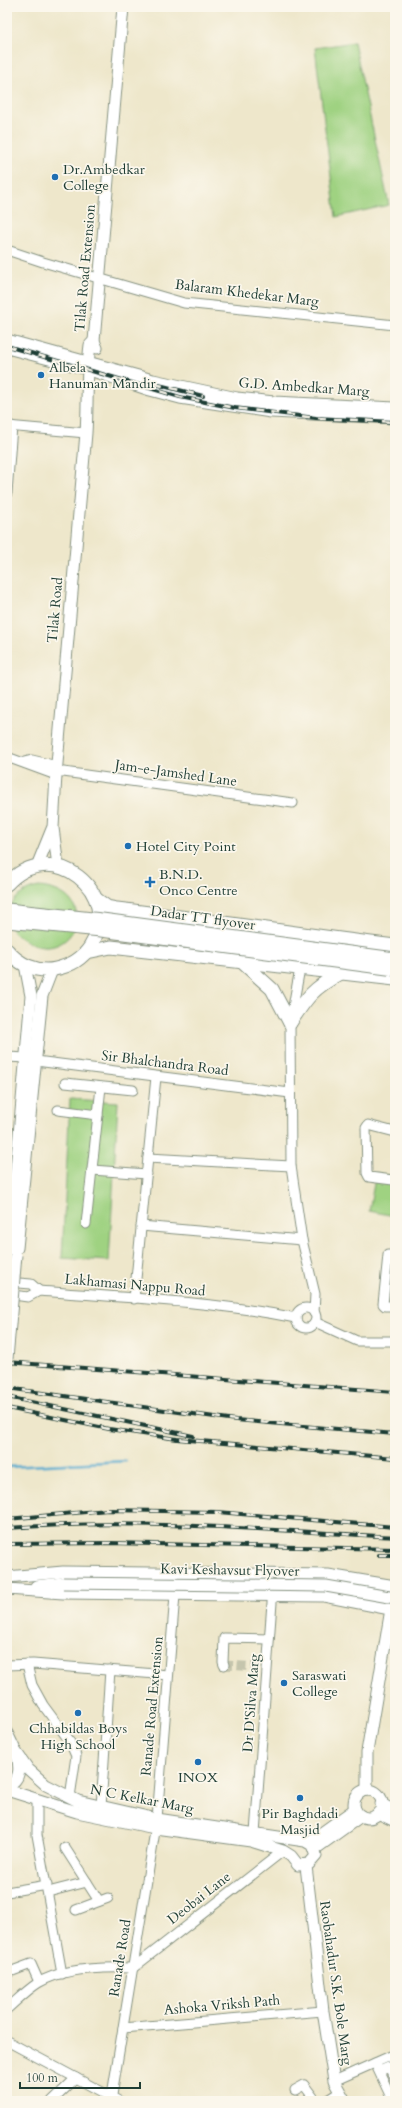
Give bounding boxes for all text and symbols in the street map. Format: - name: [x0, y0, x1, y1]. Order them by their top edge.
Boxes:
- place label: Dr.Ambedkar College: [63, 160, 146, 195]
- marker: Dr.Ambedkar College: [50, 172, 60, 182]
- street label: Tilak Road Extension: [70, 203, 100, 333]
- street label: Balaram Khedekar Marg: [174, 275, 320, 311]
- place label: Albela Hanuman Mandir: [49, 358, 157, 393]
- marker: Albela Hanuman Mandir: [36, 370, 46, 380]
- street label: G.D. Ambedkar Marg: [238, 373, 370, 401]
- street label: Tilak Road: [43, 576, 67, 644]
- street label: Jam-e-Jamshed Lane: [112, 755, 238, 791]
- place label: Hotel City Point: [136, 837, 236, 856]
- marker: Hotel City Point: [123, 841, 133, 851]
- place label: B.N.D. Onco Centre: [159, 865, 238, 900]
- marker: B.N.D. Onco Centre: [144, 876, 156, 888]
- street label: Dadar TT flyover: [149, 901, 257, 935]
- street label: Sir Bhalchandra Road: [100, 1046, 230, 1080]
- street label: Lakhamasi Nappu Road: [64, 1269, 207, 1301]
- street label: Kavi Keshavsut Flyover: [160, 1559, 301, 1581]
- street label: Ranade Road Extension: [136, 1635, 168, 1777]
- street label: Dr D'Silva Marg: [238, 1653, 264, 1753]
- place label: Saraswati College: [292, 1666, 347, 1701]
- marker: Saraswati College: [279, 1678, 289, 1688]
- marker: Chhabildas Boys High School: [73, 1708, 83, 1718]
- place label: Chhabildas Boys High School: [29, 1719, 127, 1754]
- marker: INOX: [193, 1757, 203, 1767]
- place label: INOX: [178, 1768, 218, 1787]
- street label: N C Kelkar Marg: [89, 1780, 196, 1818]
- marker: Pir Baghdadi Masjid: [295, 1793, 305, 1803]
- place label: Pir Baghdadi Masjid: [261, 1804, 339, 1839]
- street label: Deobai Lane: [163, 1867, 235, 1929]
- street label: Raobahadur S.K. Bole Marg: [315, 1900, 357, 2067]
- street label: Ranade Road: [105, 1917, 136, 1998]
- street label: Ashoka Vriksh Path: [163, 1990, 281, 2020]
- scale bar: [20, 2064, 140, 2090]
- text: 100 m: [26, 2070, 59, 2086]

